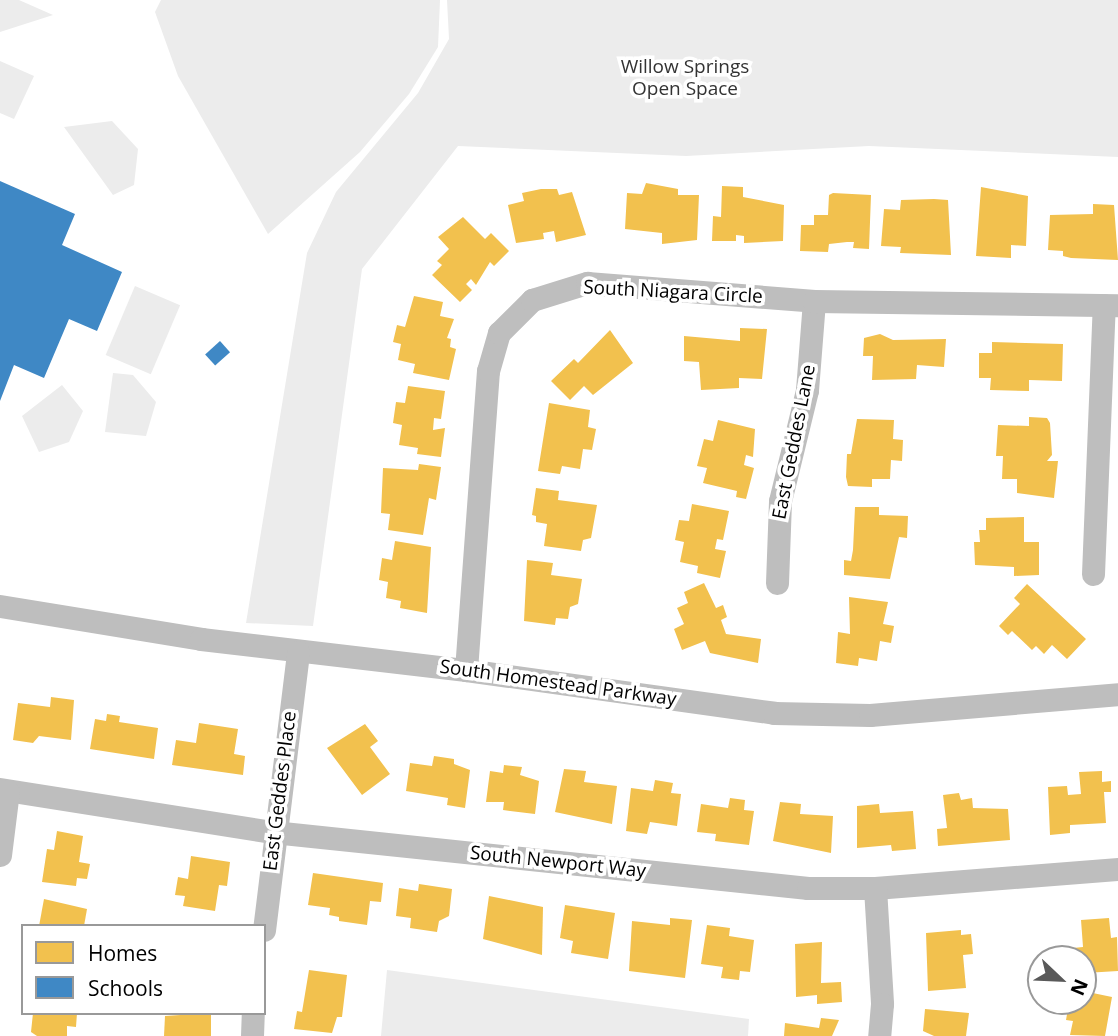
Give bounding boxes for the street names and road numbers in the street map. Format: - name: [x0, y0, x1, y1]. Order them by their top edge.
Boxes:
- street label: South Niagara Circle: [583, 276, 763, 308]
- street label: East Geddes Lane: [768, 363, 820, 521]
- street label: South Homestead Parkway: [438, 655, 678, 711]
- street label: East Geddes Place: [259, 710, 301, 872]
- street label: South Newport Way: [469, 841, 647, 883]

